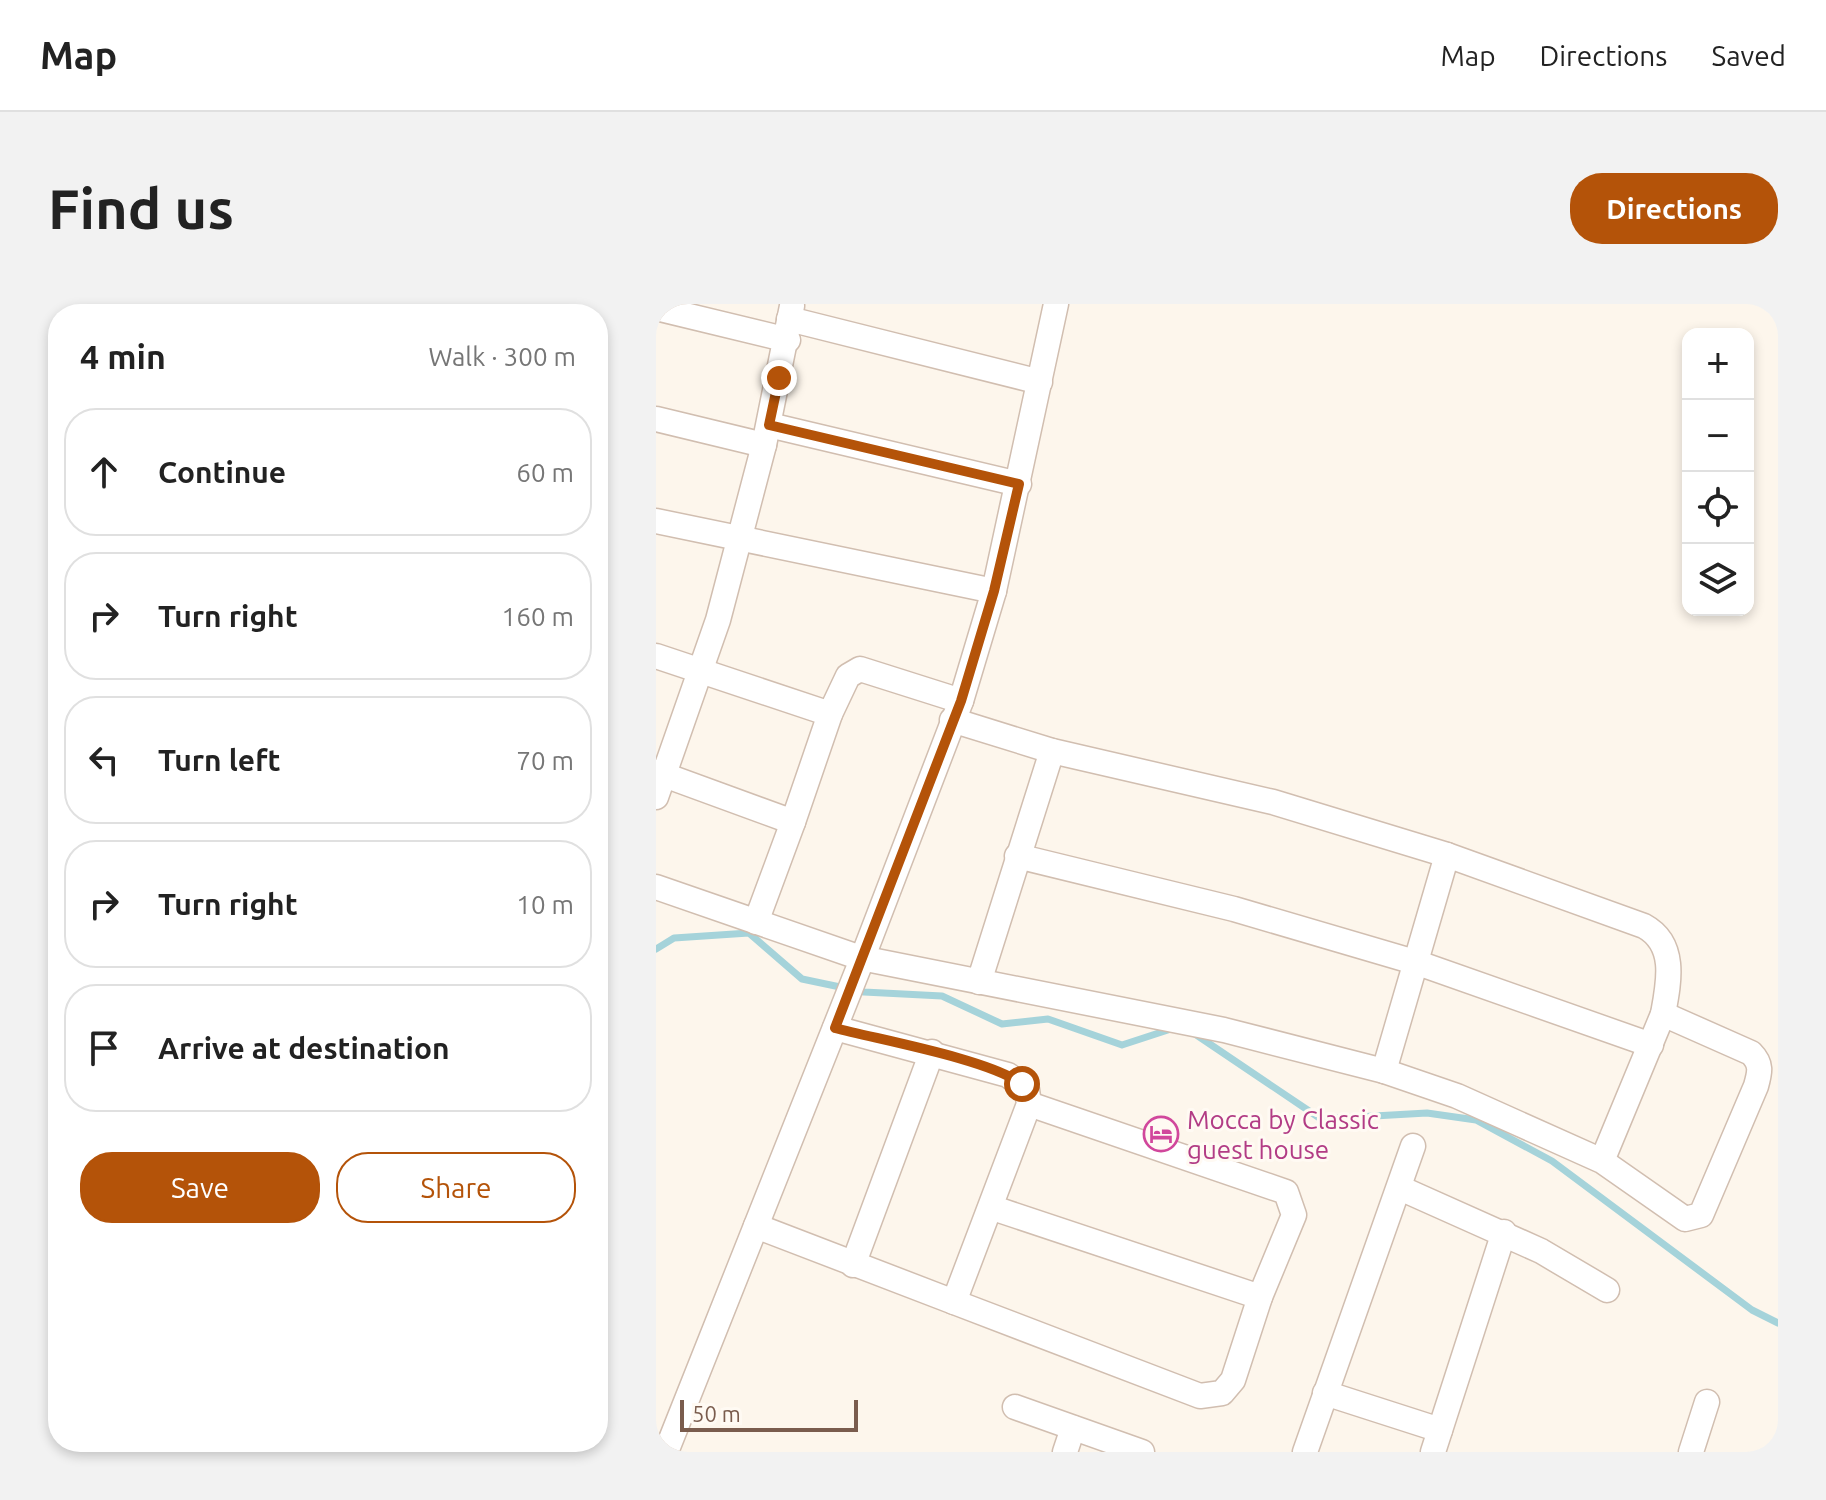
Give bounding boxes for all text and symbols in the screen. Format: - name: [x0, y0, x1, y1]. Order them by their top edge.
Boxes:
- text: Map: [40, 34, 117, 76]
- text: Map: [1440, 40, 1496, 71]
- text: Directions: [1540, 40, 1667, 71]
- text: Saved: [1711, 40, 1786, 71]
- button: Directions: [1570, 173, 1778, 244]
- text: Find us: [48, 177, 234, 240]
- map controls: [1682, 328, 1754, 616]
- button: +: [1682, 328, 1754, 400]
- text: 4 min: [80, 337, 166, 375]
- text: Walk · 300 m: [428, 342, 576, 371]
- route end: [761, 360, 797, 396]
- button: −: [1682, 400, 1754, 472]
- icon: ahead: [82, 450, 126, 494]
- text: Continue: [158, 455, 286, 489]
- text: 60 m: [516, 458, 574, 487]
- button: locate: [1682, 472, 1754, 544]
- button: layers: [1682, 544, 1754, 616]
- icon: right: [82, 594, 126, 638]
- text: Turn right: [158, 599, 298, 633]
- text: 160 m: [502, 602, 574, 631]
- icon: left: [82, 738, 126, 782]
- text: Turn left: [158, 743, 280, 777]
- text: 70 m: [516, 746, 574, 775]
- icon: right: [82, 882, 126, 926]
- text: Turn right: [158, 887, 298, 921]
- text: 10 m: [516, 890, 574, 919]
- icon: arrive: [82, 1026, 126, 1070]
- text: Arrive at destination: [158, 1031, 450, 1065]
- route start: [1004, 1066, 1040, 1102]
- place label: Mocca by Classic guest house: [1187, 1105, 1379, 1164]
- hotel icon: Mocca by Classic guest house: [1142, 1115, 1180, 1153]
- button: Save: [80, 1152, 320, 1223]
- button: Share: [336, 1152, 576, 1223]
- scale bar: [680, 1396, 858, 1432]
- text: 50 m: [692, 1401, 741, 1426]

